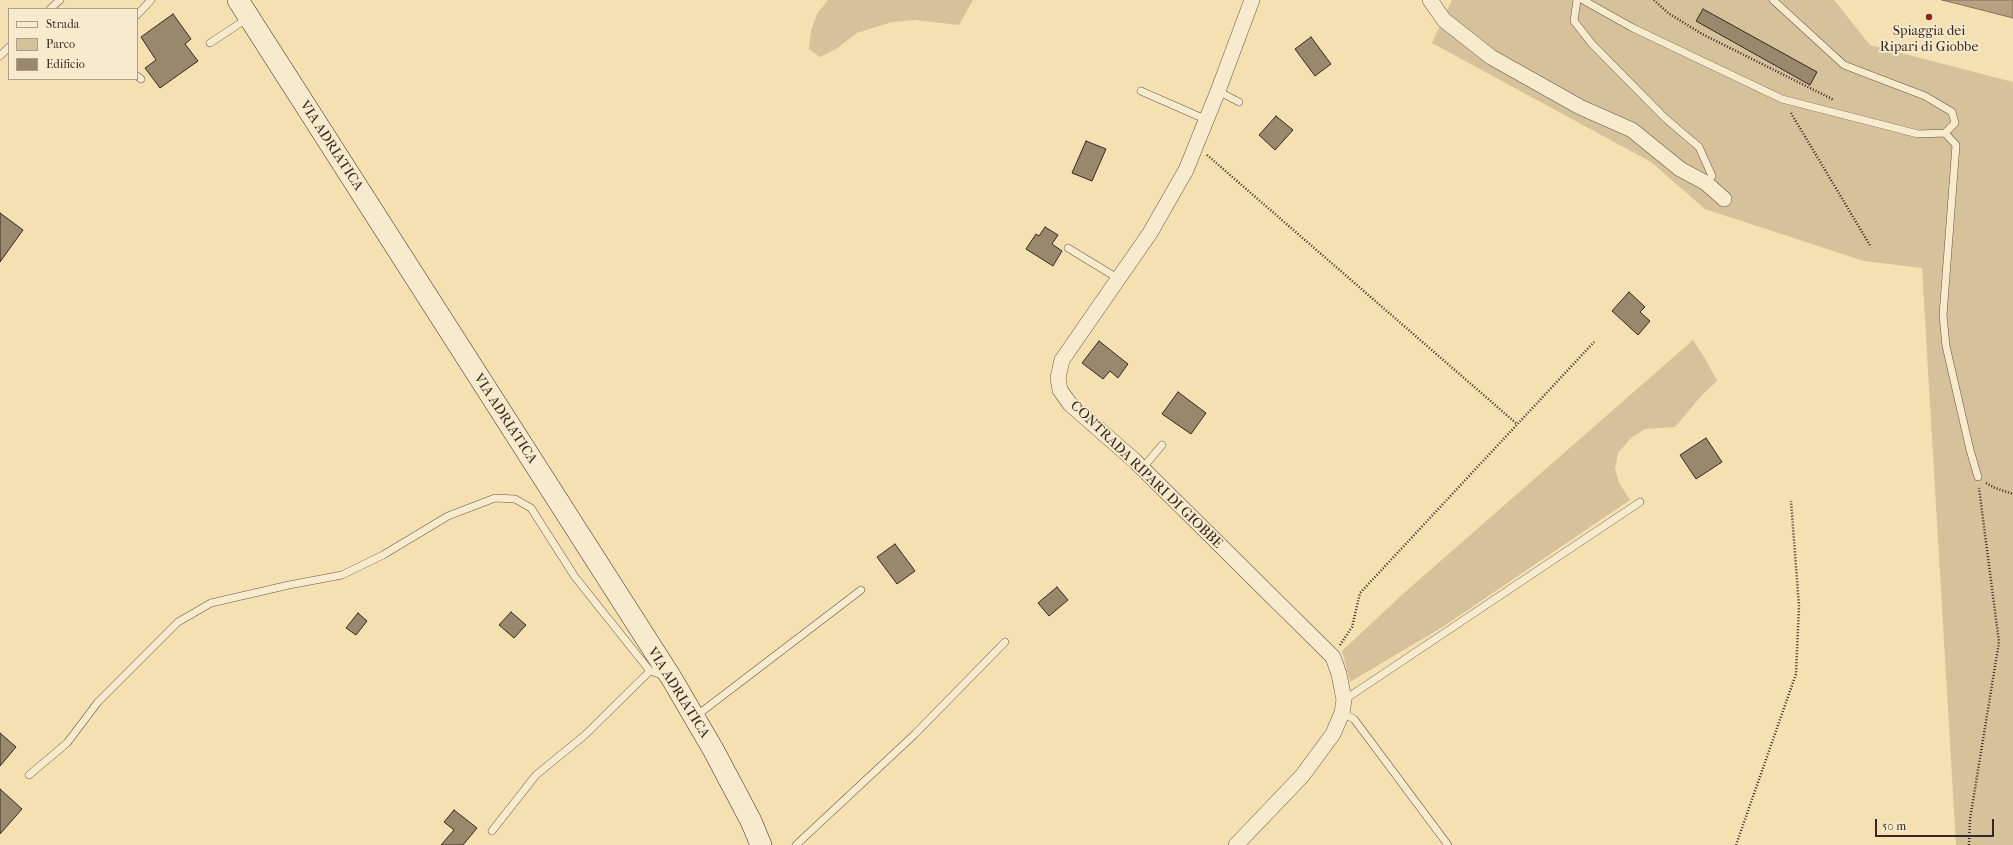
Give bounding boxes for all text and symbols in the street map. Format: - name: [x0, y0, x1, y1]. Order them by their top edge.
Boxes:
- legend: [8, 8, 138, 80]
- marker: Spiaggia dei Ripari di Giobbe: [1924, 12, 1934, 22]
- text: Strada: [46, 17, 79, 31]
- place label: Spiaggia dei Ripari di Giobbe: [1880, 24, 1978, 56]
- text: Parco: [46, 37, 75, 51]
- text: Edificio: [46, 57, 85, 71]
- street label: VIA ADRIATICA: [296, 98, 366, 194]
- street label: VIA ADRIATICA: [470, 371, 540, 467]
- street label: CONTRADA RIPARI DI GIOBBE: [1066, 398, 1226, 552]
- street label: VIA ADRIATICA: [643, 644, 713, 742]
- scale bar: [1877, 811, 1996, 837]
- text: 50 m: [1882, 819, 1906, 833]

